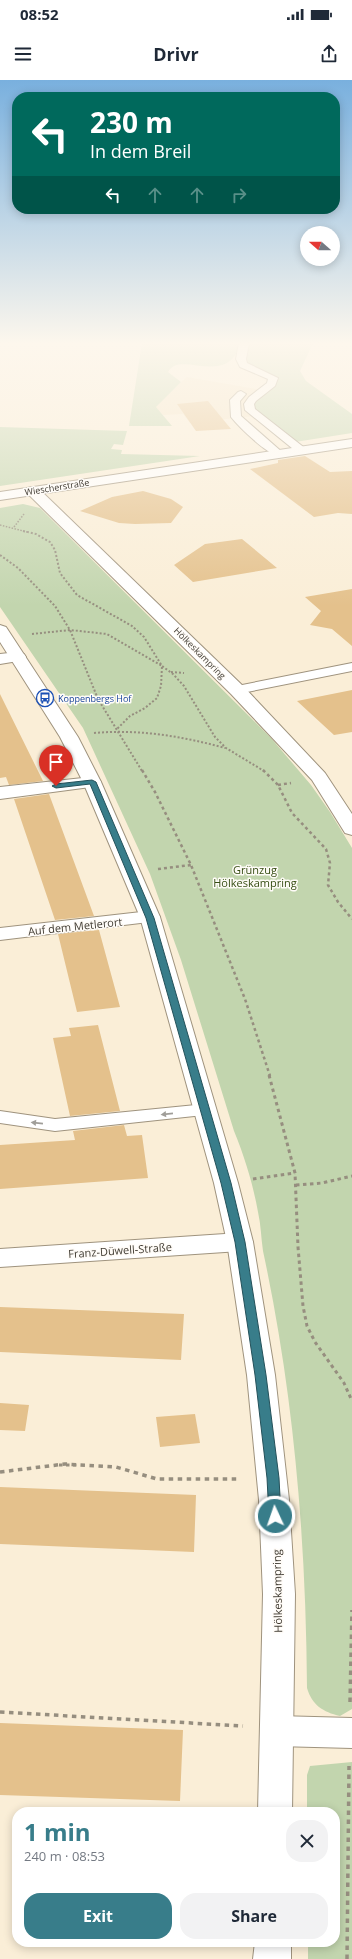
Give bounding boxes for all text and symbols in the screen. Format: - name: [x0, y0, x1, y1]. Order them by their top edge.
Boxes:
- text: 08:52: [20, 4, 59, 24]
- text: Drivr: [153, 42, 199, 66]
- icon: menu: [12, 43, 34, 65]
- icon: share: [318, 43, 340, 65]
- text: 230 m: [90, 103, 173, 141]
- icon: left: [24, 108, 76, 160]
- text: In dem Breil: [90, 139, 191, 163]
- icon: left: [102, 184, 124, 206]
- icon: ahead: [144, 184, 166, 206]
- icon: ahead: [186, 184, 208, 206]
- icon: right: [228, 184, 250, 206]
- north arrow: [300, 226, 340, 266]
- map controls: [300, 226, 340, 266]
- street label: Wiescherstraße: [24, 475, 90, 499]
- street label: Hölkeskampring: [171, 624, 229, 682]
- bus stop icon: Koppenbergs Hof: [35, 688, 55, 708]
- place label: Koppenbergs Hof: [58, 692, 132, 705]
- pin: [39, 745, 73, 786]
- icon: arrive: [45, 751, 67, 773]
- park label: Grünzug Hölkeskampring: [213, 862, 297, 890]
- street label: Auf dem Metlerort: [27, 914, 123, 938]
- one-way arrow: [161, 1111, 173, 1118]
- one-way arrow: [31, 1120, 43, 1127]
- street label: Franz-Düwell-Straße: [68, 1239, 172, 1261]
- position arrow: [254, 1495, 296, 1537]
- street label: Hölkeskampring: [269, 1549, 285, 1633]
- text: 1 min: [24, 1815, 91, 1848]
- button: close: [286, 1820, 328, 1862]
- text: 240 m · 08:53: [24, 1847, 105, 1865]
- button: Exit: [24, 1893, 172, 1939]
- button: Share: [180, 1893, 328, 1939]

